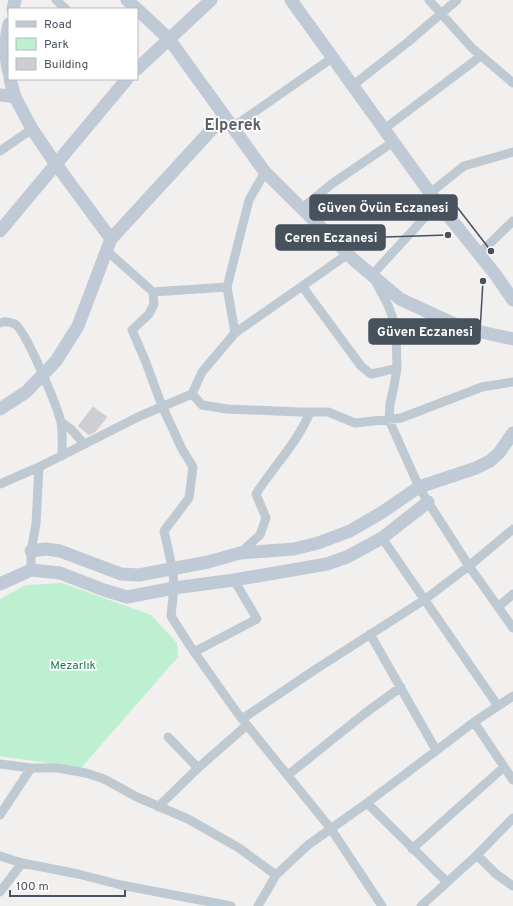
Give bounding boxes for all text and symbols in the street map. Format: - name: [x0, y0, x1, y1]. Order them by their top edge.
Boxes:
- legend: [8, 8, 138, 80]
- text: Road: [44, 17, 72, 33]
- text: Park: [44, 37, 69, 53]
- text: Building: [44, 57, 88, 73]
- district label: Elperek: [204, 116, 262, 136]
- callout: Güven Övün Eczanesi: [310, 195, 457, 220]
- text: Güven Övün Eczanesi: [318, 200, 448, 217]
- callout: Ceren Eczanesi: [276, 225, 385, 250]
- text: Ceren Eczanesi: [285, 231, 377, 247]
- callout: Güven Eczanesi: [369, 319, 480, 344]
- text: Güven Eczanesi: [377, 325, 473, 341]
- park label: Mezarlık: [50, 658, 96, 674]
- scale bar: [10, 872, 125, 898]
- text: 100 m: [16, 879, 49, 895]

